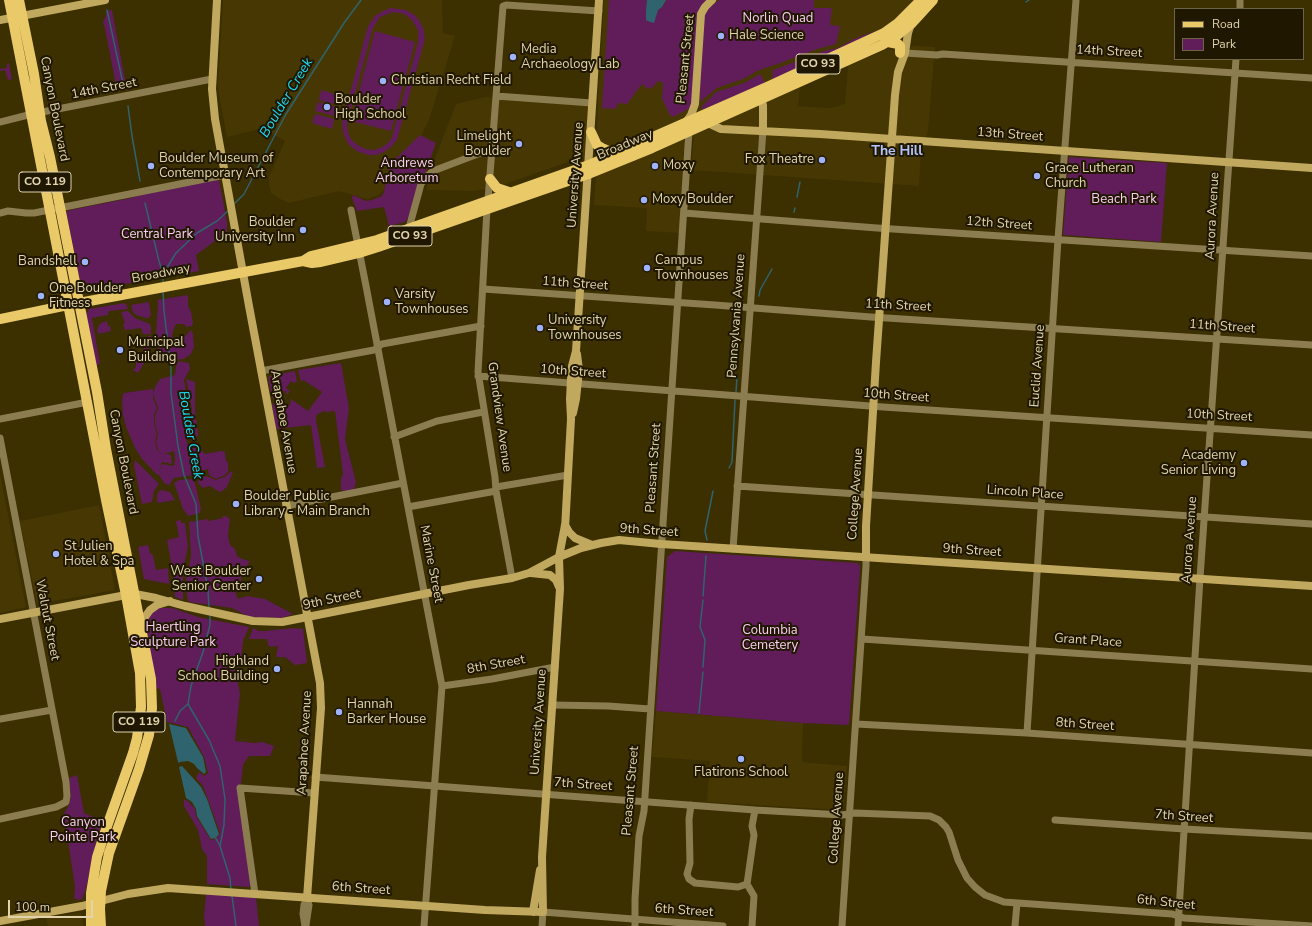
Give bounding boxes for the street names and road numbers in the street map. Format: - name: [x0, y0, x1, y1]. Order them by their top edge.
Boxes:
- street label: Pleasant Street: [674, 14, 698, 104]
- street label: 14th Street: [1075, 42, 1143, 62]
- road number: CO 93: [796, 54, 840, 74]
- street label: Canyon Boulevard: [36, 55, 72, 163]
- street label: 14th Street: [70, 75, 138, 103]
- street label: University Avenue: [565, 122, 587, 228]
- street label: 13th Street: [976, 125, 1044, 145]
- street label: Broadway: [595, 126, 655, 164]
- road number: CO 119: [19, 172, 71, 192]
- street label: Aurora Avenue: [1203, 172, 1223, 260]
- street label: 12th Street: [965, 214, 1033, 234]
- road number: CO 93: [388, 226, 432, 246]
- street label: Pennsylvania Avenue: [725, 253, 749, 379]
- street label: Broadway: [130, 261, 192, 287]
- street label: 11th Street: [541, 274, 609, 294]
- street label: 11th Street: [864, 296, 932, 316]
- street label: 11th Street: [1188, 317, 1256, 337]
- street label: Euclid Avenue: [1027, 324, 1049, 408]
- street label: Grandview Avenue: [484, 361, 514, 473]
- street label: 10th Street: [539, 362, 607, 382]
- street label: Arapahoe Avenue: [266, 369, 300, 475]
- street label: 10th Street: [862, 386, 930, 406]
- street label: 10th Street: [1185, 406, 1253, 426]
- street label: Canyon Boulevard: [105, 408, 141, 516]
- street label: Pleasant Street: [643, 423, 665, 513]
- street label: College Avenue: [845, 447, 867, 541]
- street label: Lincoln Place: [986, 483, 1064, 503]
- street label: Aurora Avenue: [1179, 496, 1201, 584]
- street label: 9th Street: [619, 521, 679, 541]
- street label: Marine Street: [416, 524, 446, 604]
- street label: 9th Street: [942, 541, 1002, 561]
- street label: Walnut Street: [31, 578, 63, 662]
- street label: 9th Street: [302, 586, 362, 614]
- street label: Grant Place: [1054, 631, 1122, 651]
- street label: 8th Street: [466, 652, 526, 678]
- street label: University Avenue: [528, 669, 550, 775]
- street label: Arapahoe Avenue: [294, 690, 316, 796]
- road number: CO 119: [113, 712, 165, 732]
- street label: 8th Street: [1055, 715, 1115, 735]
- street label: Pleasant Street: [619, 746, 643, 836]
- street label: College Avenue: [826, 771, 848, 865]
- street label: 7th Street: [553, 775, 613, 795]
- street label: 7th Street: [1154, 807, 1214, 827]
- street label: 6th Street: [331, 879, 391, 899]
- street label: 6th Street: [1136, 892, 1196, 914]
- street label: 6th Street: [654, 901, 714, 921]

